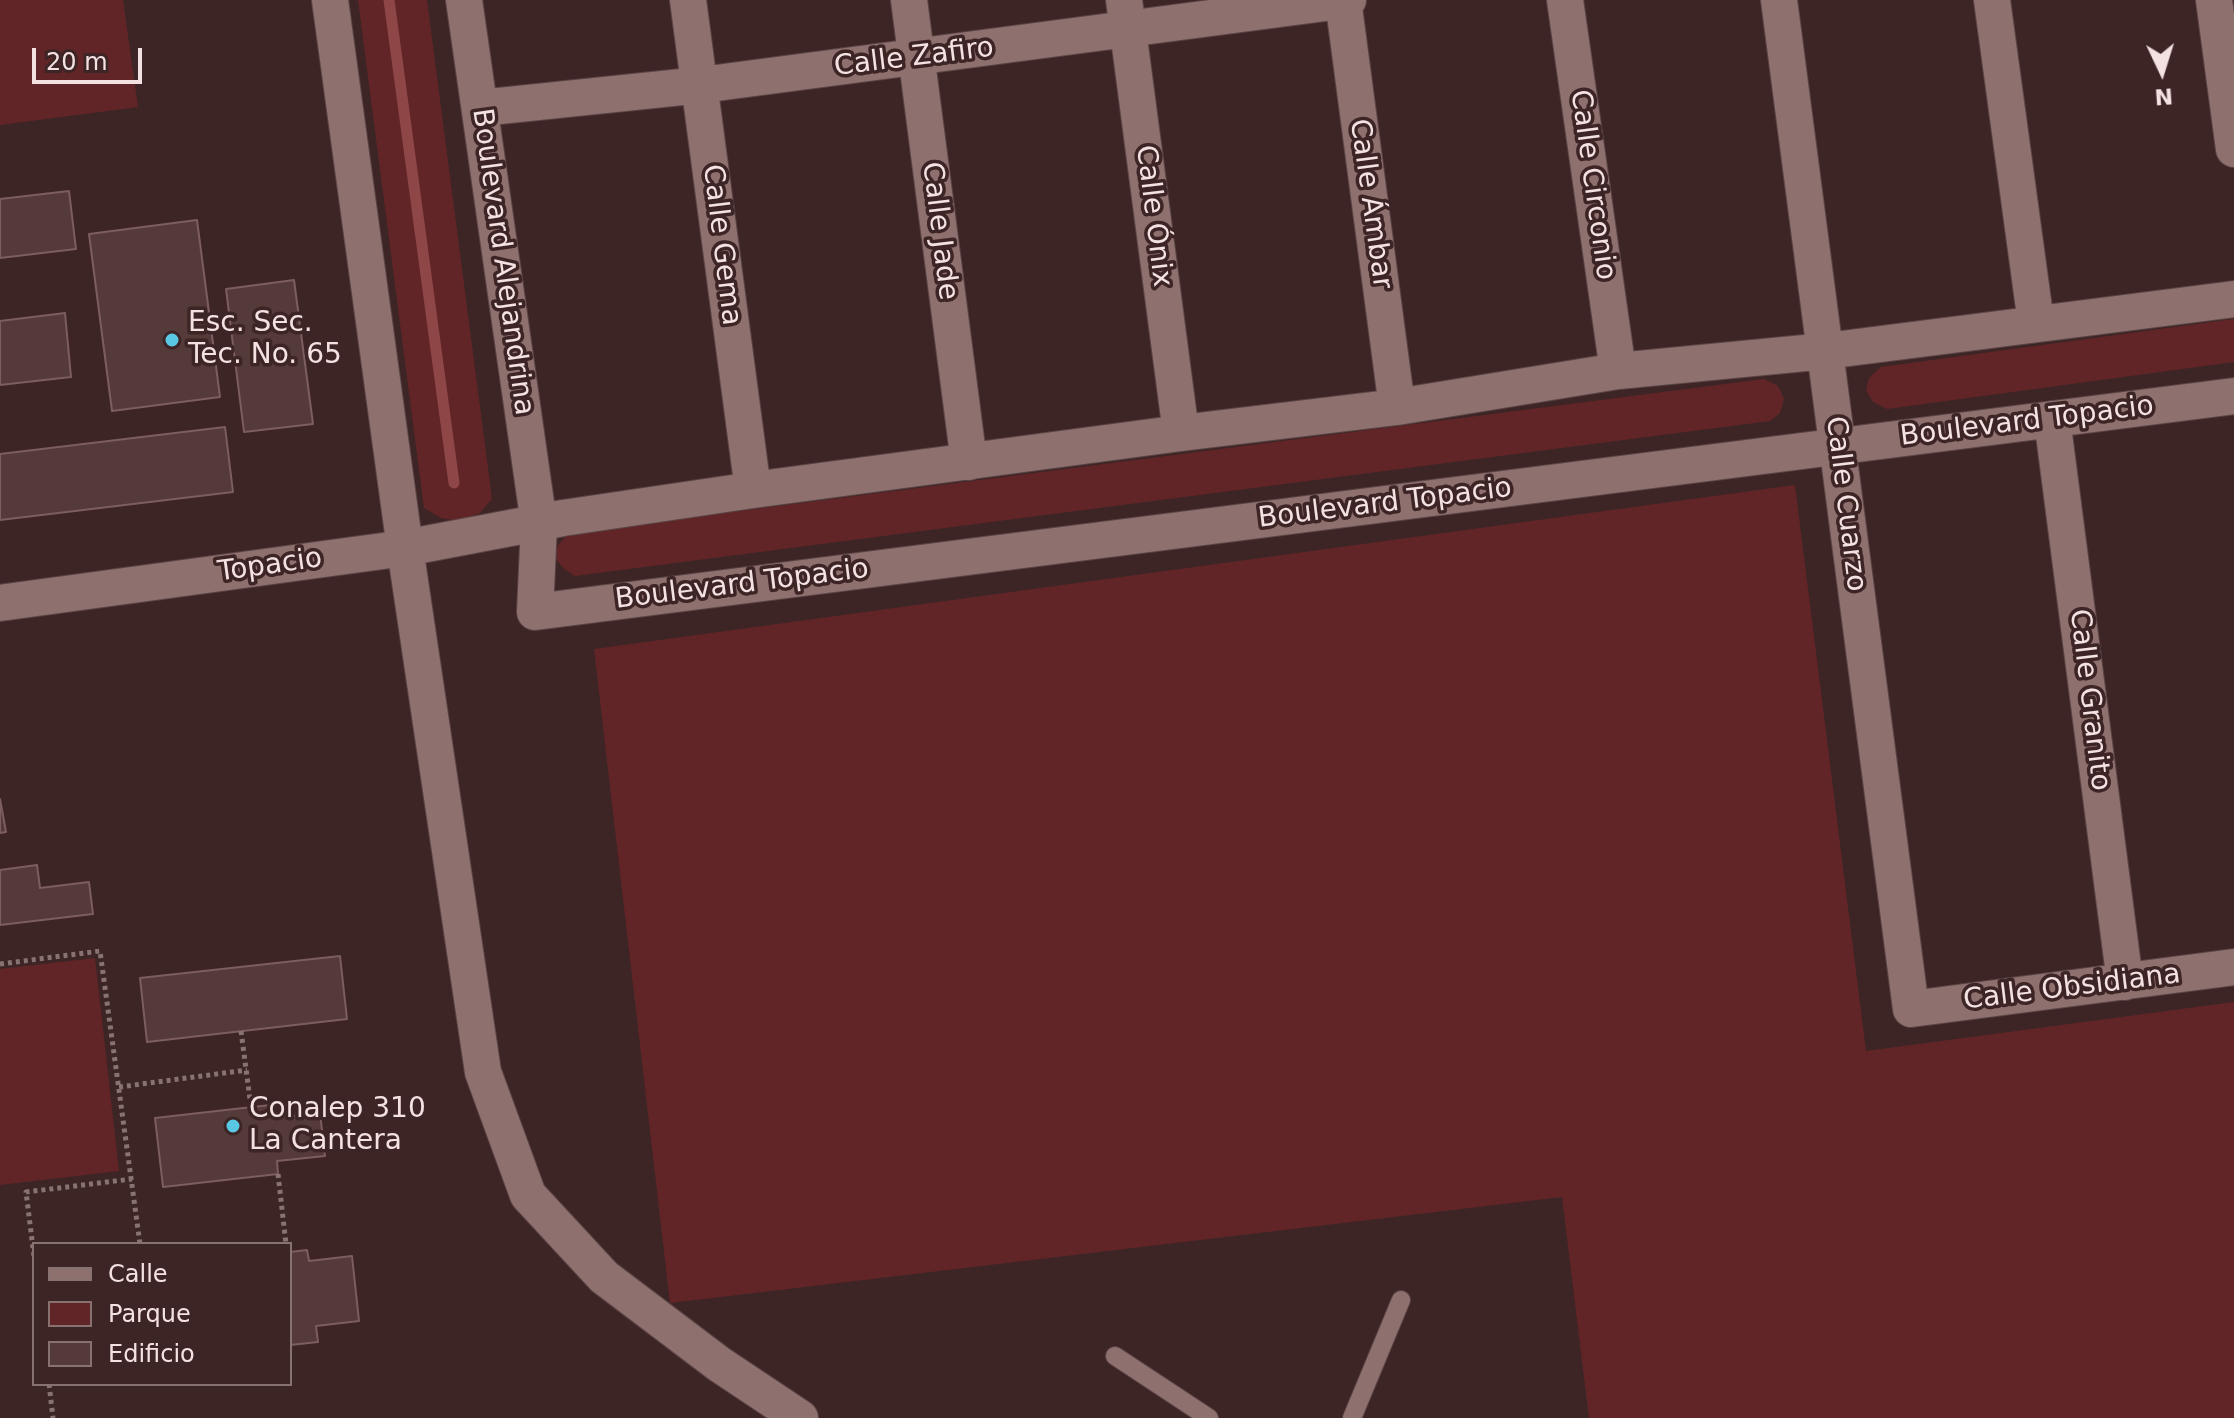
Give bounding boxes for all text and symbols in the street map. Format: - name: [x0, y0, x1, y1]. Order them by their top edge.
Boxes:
- scale bar: [36, 32, 146, 82]
- street label: Calle Zafiro: [832, 32, 996, 84]
- north arrow: [2122, 32, 2202, 112]
- text: 20 m: [46, 48, 108, 76]
- text: N: [2154, 83, 2174, 110]
- street label: Calle Circonio: [1562, 88, 1622, 282]
- street label: Boulevard Alejandrina: [464, 107, 540, 417]
- street label: Calle Ámbar: [1341, 117, 1399, 291]
- street label: Calle Ónix: [1128, 143, 1178, 289]
- street label: Calle Jade: [914, 160, 964, 302]
- street label: Calle Gema: [694, 163, 748, 327]
- place label: Esc. Sec. Tec. No. 65: [188, 307, 342, 373]
- marker: Esc. Sec. Tec. No. 65: [163, 331, 181, 349]
- street label: Boulevard Topacio: [1898, 390, 2156, 454]
- street label: Calle Cuarzo: [1818, 415, 1872, 593]
- street label: Boulevard Topacio: [1256, 472, 1514, 536]
- street label: Topacio: [216, 542, 324, 590]
- street label: Boulevard Topacio: [613, 553, 871, 617]
- street label: Calle Granito: [2061, 607, 2117, 793]
- street label: Calle Obsidiana: [1962, 958, 2182, 1018]
- place label: Conalep 310 La Cantera: [249, 1093, 426, 1159]
- marker: Conalep 310 La Cantera: [224, 1117, 242, 1135]
- legend: [32, 1242, 292, 1386]
- text: Calle: [108, 1260, 168, 1288]
- text: Parque: [108, 1300, 191, 1328]
- text: Edificio: [108, 1340, 195, 1368]

